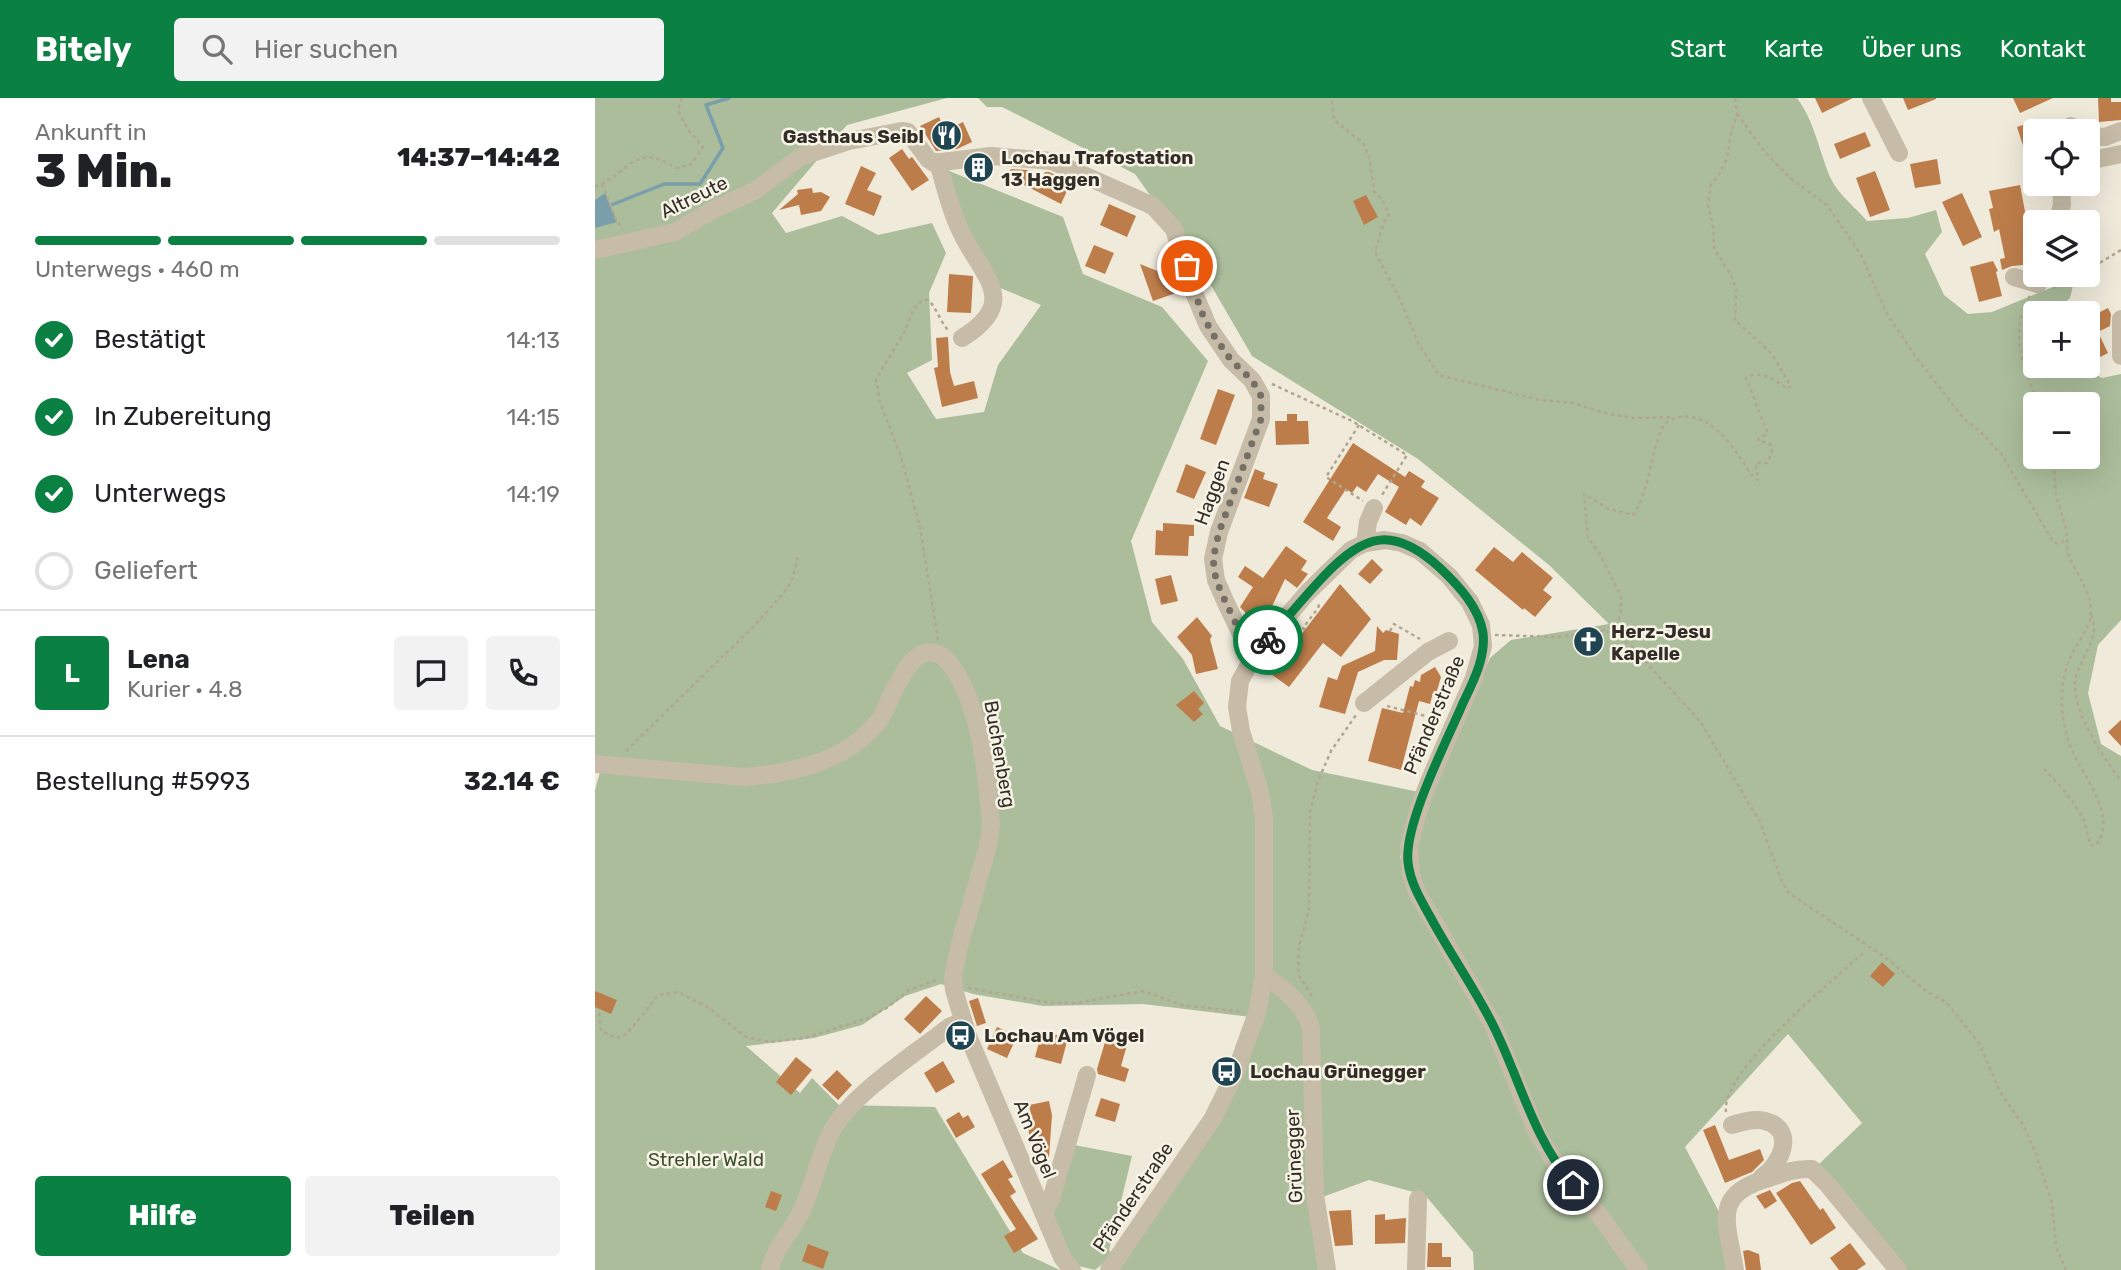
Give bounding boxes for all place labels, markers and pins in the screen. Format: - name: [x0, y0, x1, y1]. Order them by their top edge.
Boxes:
- restaurant icon: Gasthaus Seibl: [930, 119, 964, 153]
- place label: Gasthaus Seibl: [783, 125, 924, 148]
- place label: Lochau Trafostation 13 Haggen: [1001, 146, 1193, 191]
- building icon: Lochau Trafostation 13 Haggen: [961, 151, 995, 185]
- pin: [1157, 236, 1217, 296]
- place label: Herz-Jesu Kapelle: [1611, 620, 1711, 665]
- church icon: Herz-Jesu Kapelle: [1571, 625, 1605, 659]
- bus stop icon: Lochau Am Vögel: [944, 1018, 978, 1052]
- place label: Lochau Am Vögel: [984, 1024, 1144, 1047]
- bus stop icon: Lochau Grünegger: [1210, 1054, 1244, 1088]
- place label: Lochau Grünegger: [1250, 1060, 1426, 1083]
- pin: [1543, 1155, 1603, 1215]

